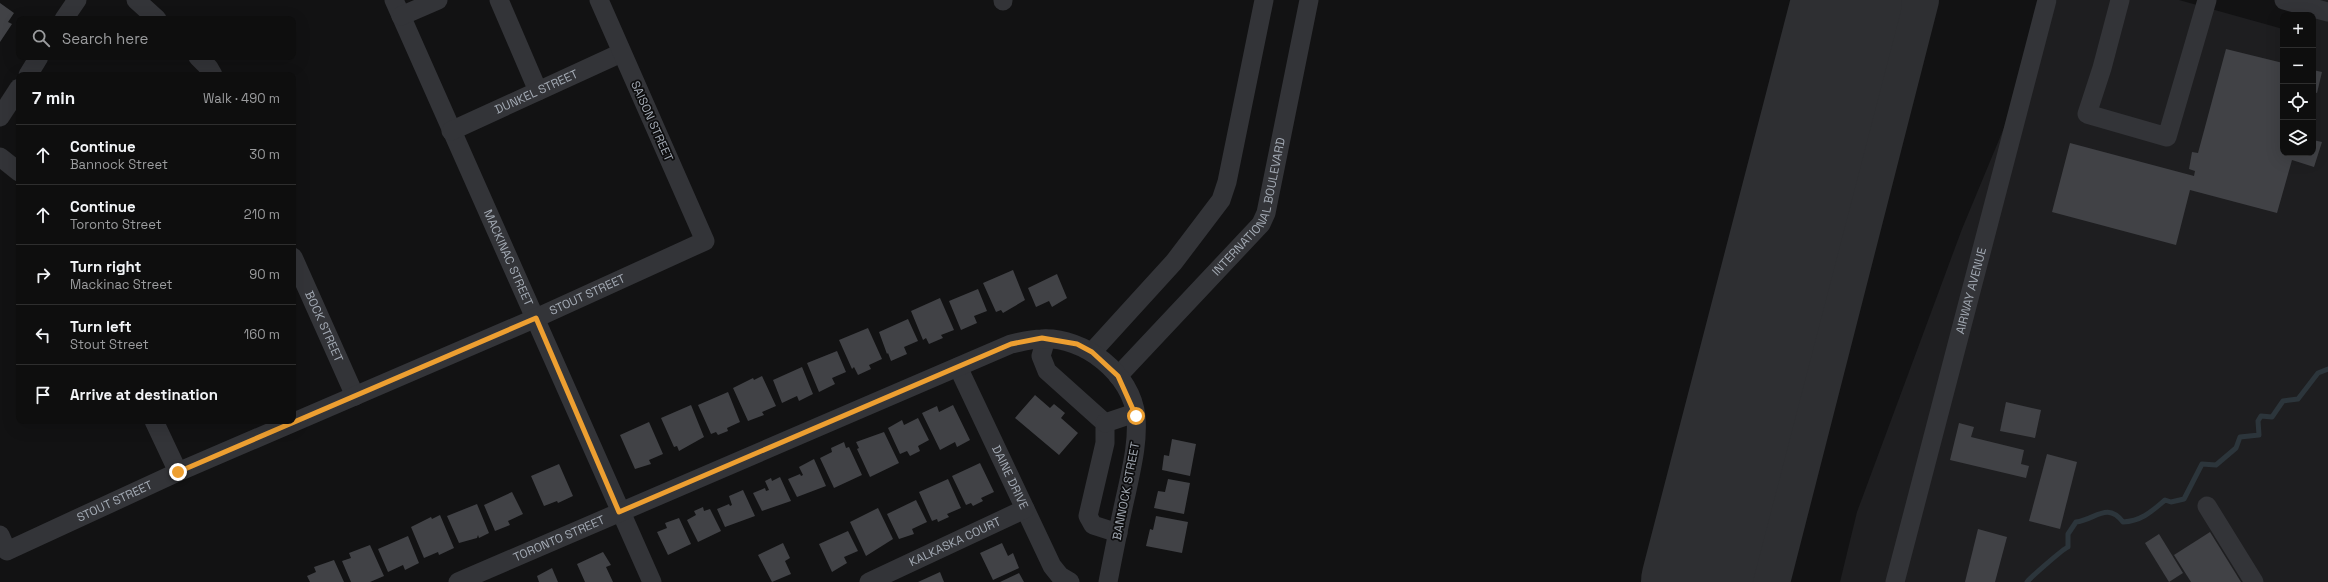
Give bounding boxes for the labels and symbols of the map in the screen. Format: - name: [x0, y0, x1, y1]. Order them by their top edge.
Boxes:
- street label: DUNKEL STREET: [492, 66, 580, 118]
- street label: SAISON STREET: [627, 78, 677, 164]
- street label: INTERNATIONAL BOULEVARD: [1208, 136, 1289, 279]
- street label: MACKINAC STREET: [480, 207, 537, 309]
- street label: AIRWAY AVENUE: [1952, 246, 1990, 336]
- street label: STOUT STREET: [547, 270, 628, 319]
- street label: BOCK STREET: [301, 288, 347, 365]
- route start: [1127, 407, 1145, 425]
- street label: BANNOCK STREET: [1109, 441, 1143, 541]
- street label: DAINE DRIVE: [988, 443, 1032, 512]
- route end: [169, 463, 187, 481]
- street label: STOUT STREET: [74, 477, 155, 526]
- street label: TORONTO STREET: [511, 512, 607, 565]
- street label: KALKASKA COURT: [906, 513, 1004, 570]

